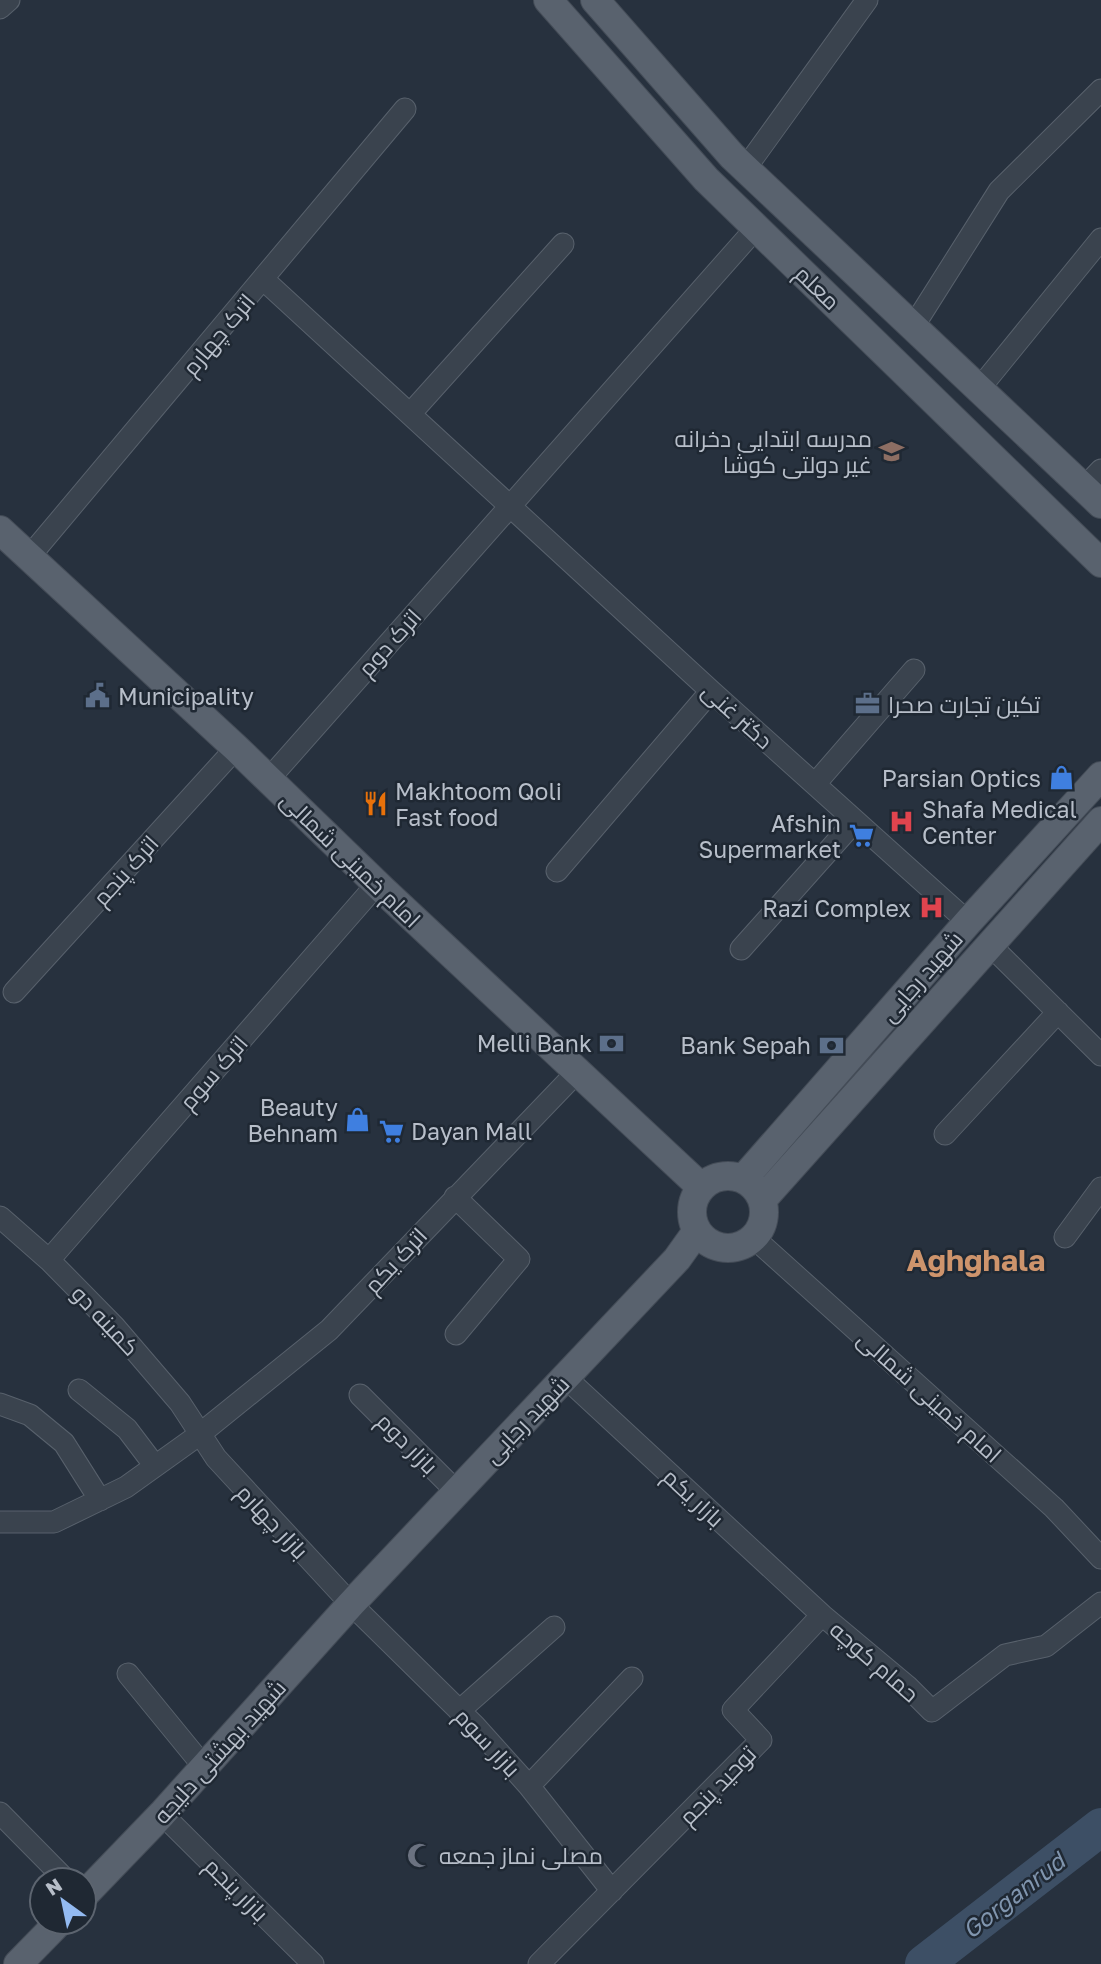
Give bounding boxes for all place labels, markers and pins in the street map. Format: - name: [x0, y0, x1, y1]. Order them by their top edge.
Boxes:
- place label: مدرسه ابتدایی دخرانه غیر دولتی کوشا: [675, 424, 872, 479]
- school or university icon: مدرسه ابتدایی دخرانه غیر دولتی کوشا: [878, 437, 906, 465]
- public building icon: Municipality: [84, 682, 112, 710]
- place label: Municipality: [118, 682, 254, 710]
- office icon: تکین تجارت صحرا: [854, 690, 882, 718]
- place label: تکین تجارت صحرا: [888, 690, 1040, 719]
- place label: Parsian Optics: [882, 764, 1041, 792]
- shop icon: Parsian Optics: [1047, 764, 1075, 792]
- place label: Makhtoom Qoli Fast food: [395, 777, 562, 831]
- restaurant icon: Makhtoom Qoli Fast food: [361, 790, 389, 818]
- place label: Shafa Medical Center: [922, 795, 1077, 849]
- hospital icon: Shafa Medical Center: [888, 808, 916, 836]
- place label: Afshin Supermarket: [699, 809, 841, 863]
- supermarket icon: Afshin Supermarket: [847, 822, 875, 850]
- place label: Razi Complex: [762, 894, 911, 922]
- hospital icon: Razi Complex: [917, 894, 945, 922]
- place label: Melli Bank: [477, 1029, 592, 1057]
- bank icon: Melli Bank: [598, 1029, 626, 1057]
- place label: Bank Sepah: [680, 1031, 811, 1059]
- bank icon: Bank Sepah: [817, 1031, 845, 1059]
- place label: Beauty Behnam: [248, 1093, 338, 1147]
- shop icon: Beauty Behnam: [344, 1106, 372, 1134]
- supermarket icon: Dayan Mall: [377, 1117, 405, 1145]
- place label: Dayan Mall: [411, 1117, 532, 1145]
- mosque icon: مصلی نماز جمعه: [405, 1841, 433, 1869]
- place label: مصلی نماز جمعه: [439, 1841, 603, 1870]

